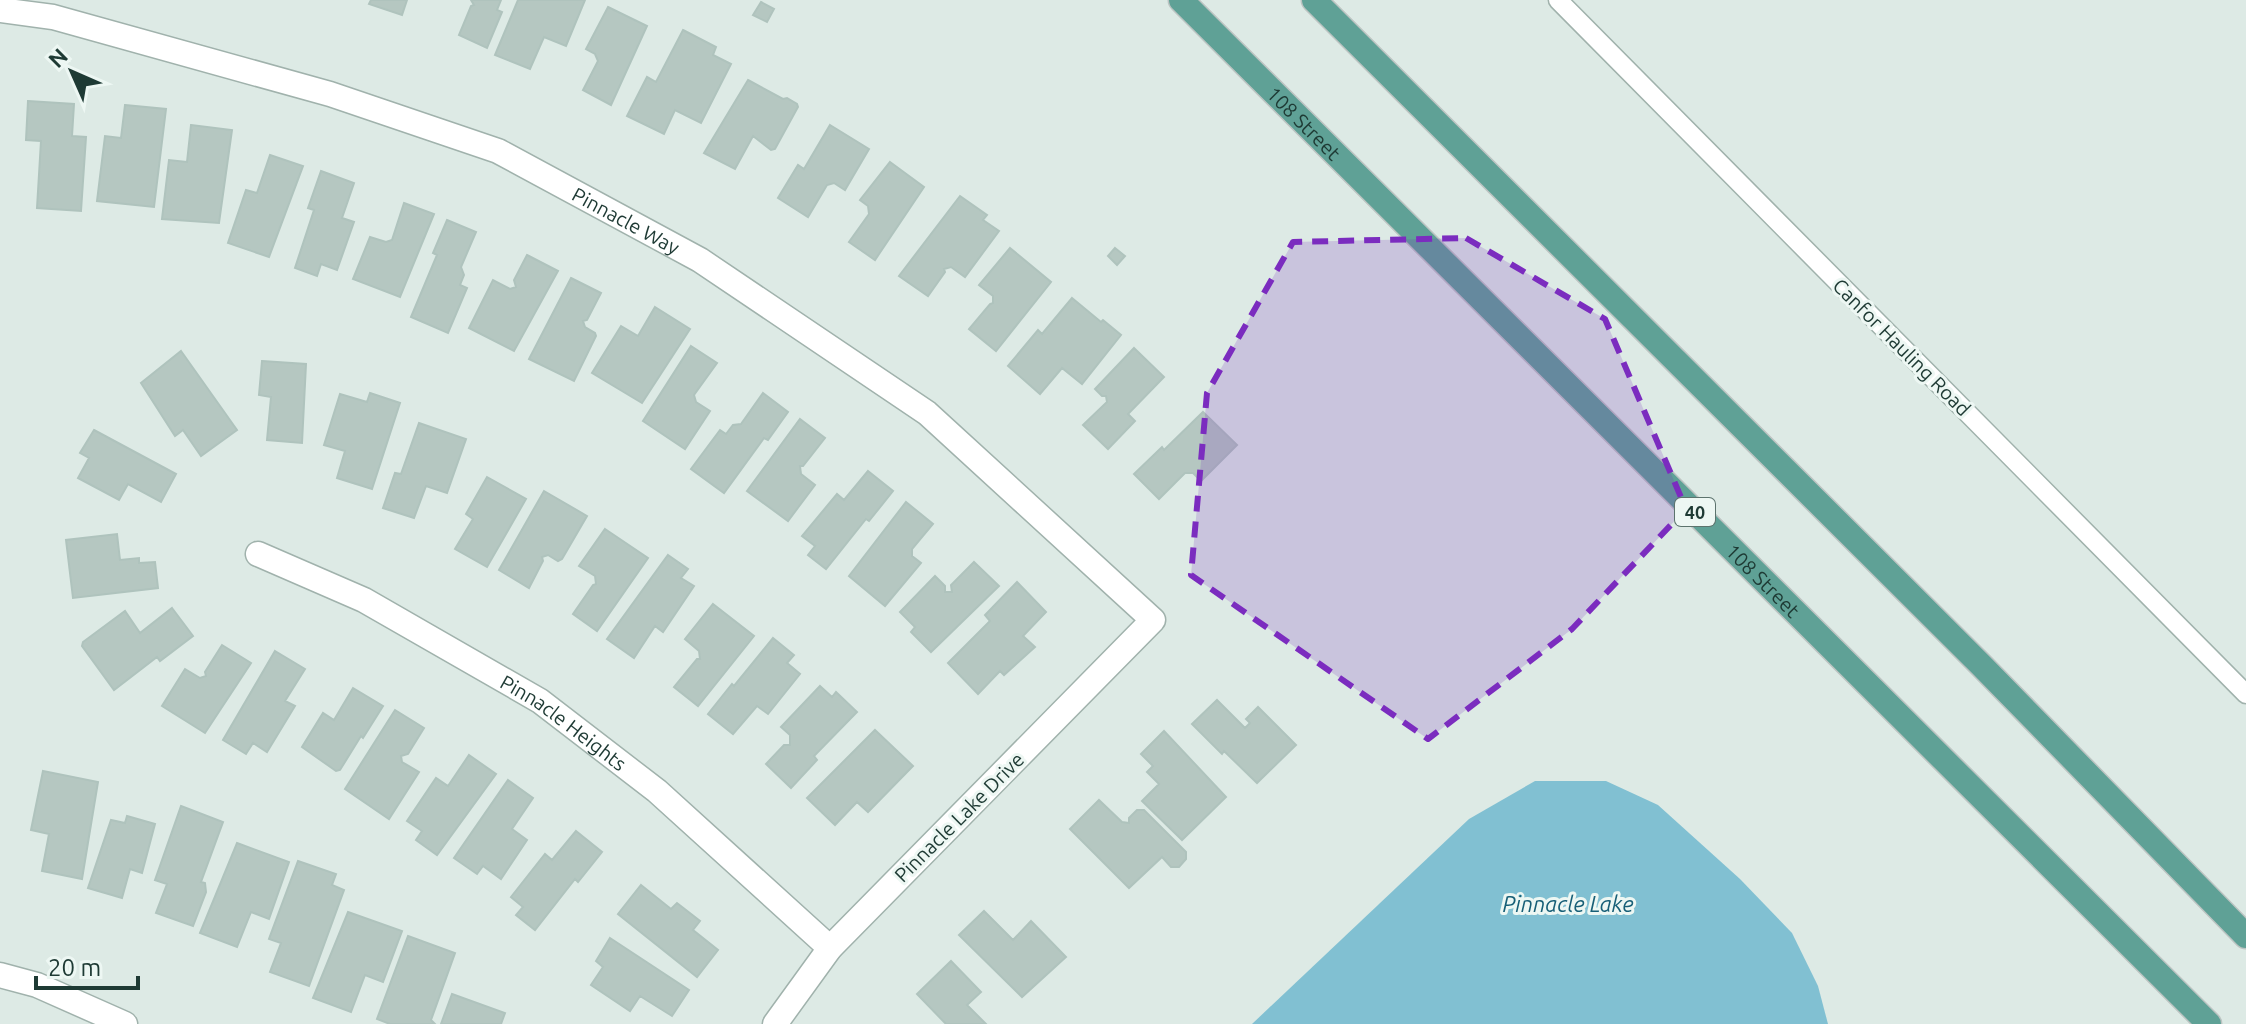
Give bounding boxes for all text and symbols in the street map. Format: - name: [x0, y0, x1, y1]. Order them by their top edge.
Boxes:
- north arrow: [32, 32, 112, 112]
- text: N: [43, 43, 72, 72]
- street label: 108 Street: [1263, 81, 1346, 164]
- street label: Pinnacle Way: [569, 182, 684, 259]
- street label: Canfor Hauling Road: [1829, 274, 1975, 420]
- road number: 40: [1675, 498, 1715, 526]
- street label: 108 Street: [1722, 539, 1805, 622]
- street label: Pinnacle Heights: [497, 670, 631, 775]
- street label: Pinnacle Lake Drive: [890, 748, 1028, 886]
- water label: Pinnacle Lake: [1502, 891, 1634, 916]
- scale bar: [36, 940, 138, 990]
- text: 20 m: [48, 954, 101, 981]

